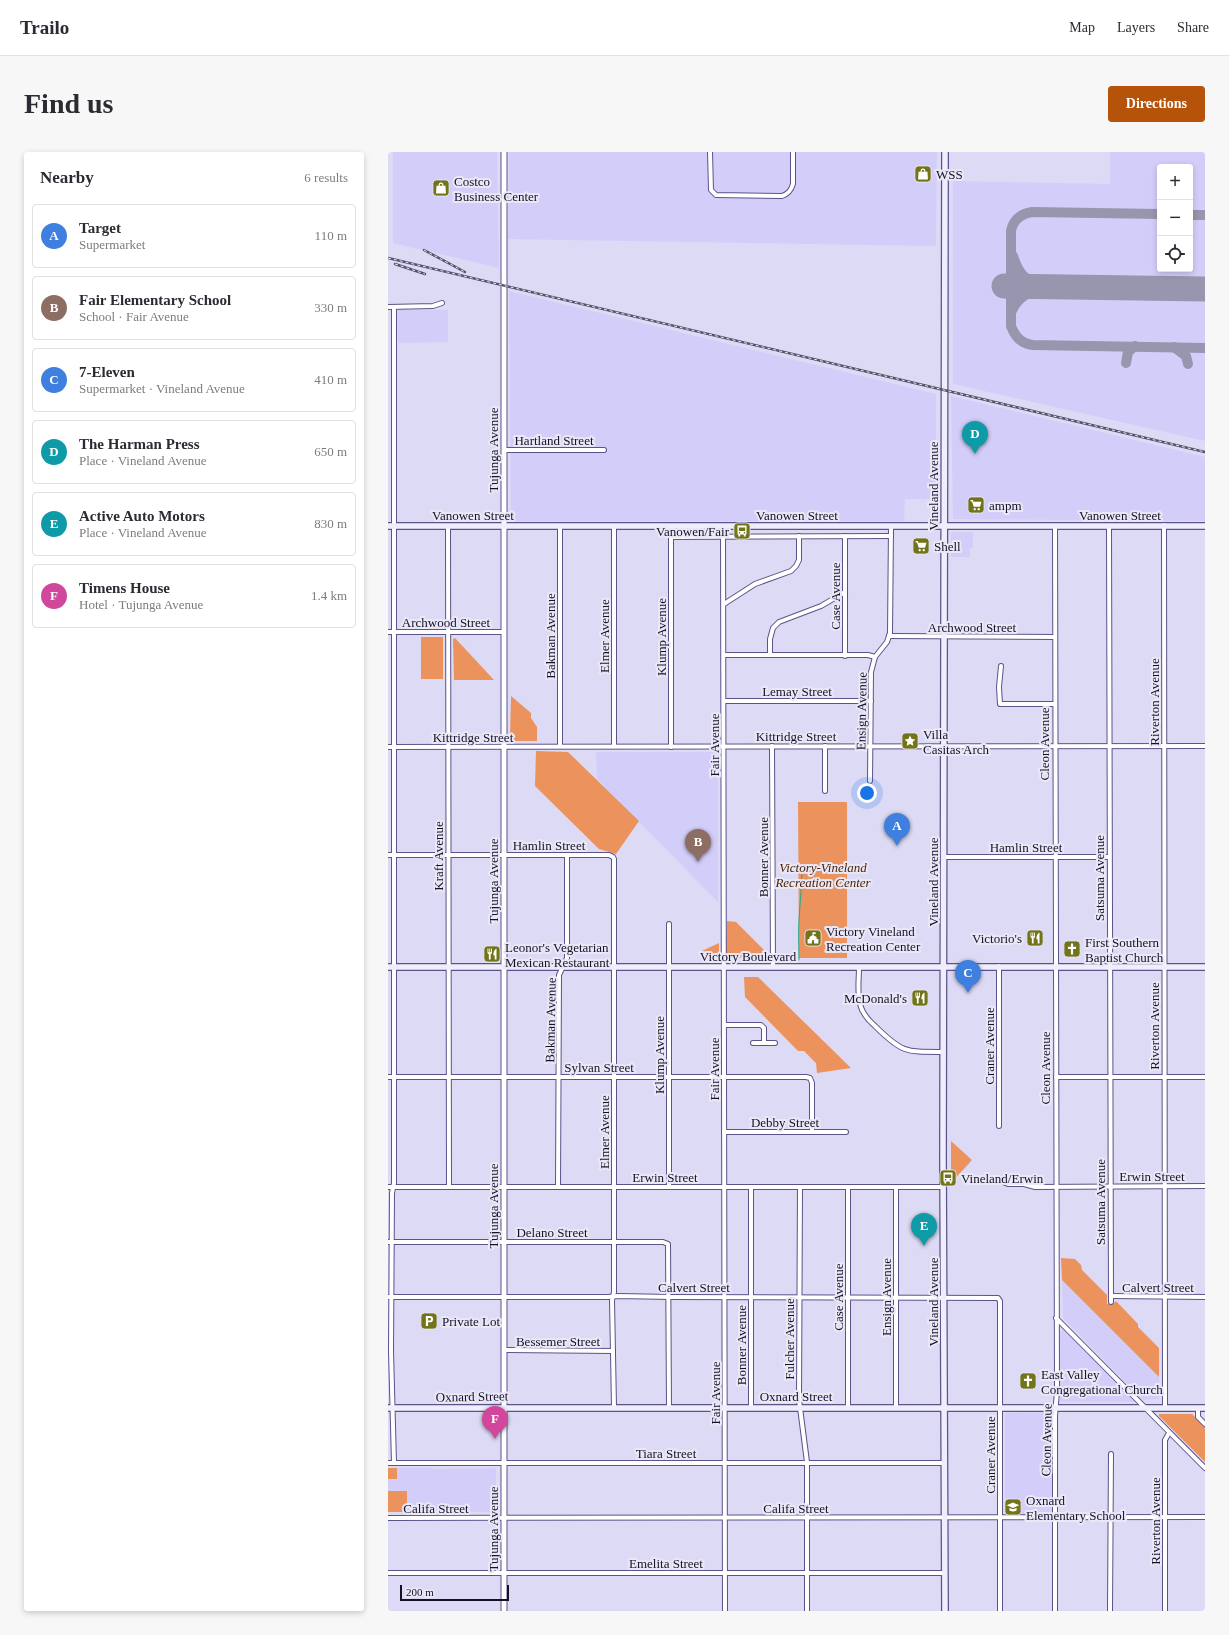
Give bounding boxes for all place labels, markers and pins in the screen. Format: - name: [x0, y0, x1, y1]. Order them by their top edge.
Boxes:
- shop icon: WSS: [913, 164, 933, 184]
- place label: WSS: [936, 167, 963, 182]
- place label: Costco Business Center: [454, 174, 539, 204]
- shop icon: Costco Business Center: [431, 178, 451, 198]
- pin: D: [962, 421, 988, 454]
- supermarket icon: ampm: [966, 495, 986, 515]
- place label: ampm: [989, 498, 1022, 513]
- bus stop icon: Vanowen/Fair: [732, 521, 752, 541]
- place label: Vanowen/Fair: [656, 524, 730, 539]
- supermarket icon: Shell: [911, 536, 931, 556]
- place label: Shell: [934, 539, 961, 554]
- place label: Villa Casitas Arch: [923, 727, 990, 757]
- place icon: Villa Casitas Arch: [900, 731, 920, 751]
- pin: A: [884, 813, 910, 846]
- pin: B: [685, 829, 711, 862]
- place label: Victory Vineland Recreation Center: [826, 924, 921, 954]
- public building icon: Victory Vineland Recreation Center: [803, 928, 823, 948]
- restaurant icon: Victorio's: [1025, 928, 1045, 948]
- place label: Victorio's: [972, 931, 1022, 946]
- place label: First Southern Baptist Church: [1085, 935, 1164, 965]
- church icon: First Southern Baptist Church: [1062, 939, 1082, 959]
- place label: Leonor's Vegetarian Mexican Restaurant: [505, 940, 610, 970]
- restaurant icon: Leonor's Vegetarian Mexican Restaurant: [482, 944, 502, 964]
- pin: C: [955, 960, 981, 993]
- restaurant icon: McDonald's: [910, 988, 930, 1008]
- place label: McDonald's: [844, 991, 907, 1006]
- bus stop icon: Vineland/Erwin: [938, 1168, 958, 1188]
- place label: Vineland/Erwin: [961, 1171, 1044, 1186]
- pin: E: [911, 1213, 937, 1246]
- parking icon: Private Lot: [419, 1311, 439, 1331]
- place label: Private Lot: [442, 1314, 501, 1329]
- place label: East Valley Congregational Church: [1041, 1367, 1163, 1397]
- church icon: East Valley Congregational Church: [1018, 1371, 1038, 1391]
- pin: F: [482, 1406, 508, 1439]
- place label: Oxnard Elementary School: [1026, 1493, 1126, 1523]
- school or university icon: Oxnard Elementary School: [1003, 1497, 1023, 1517]

